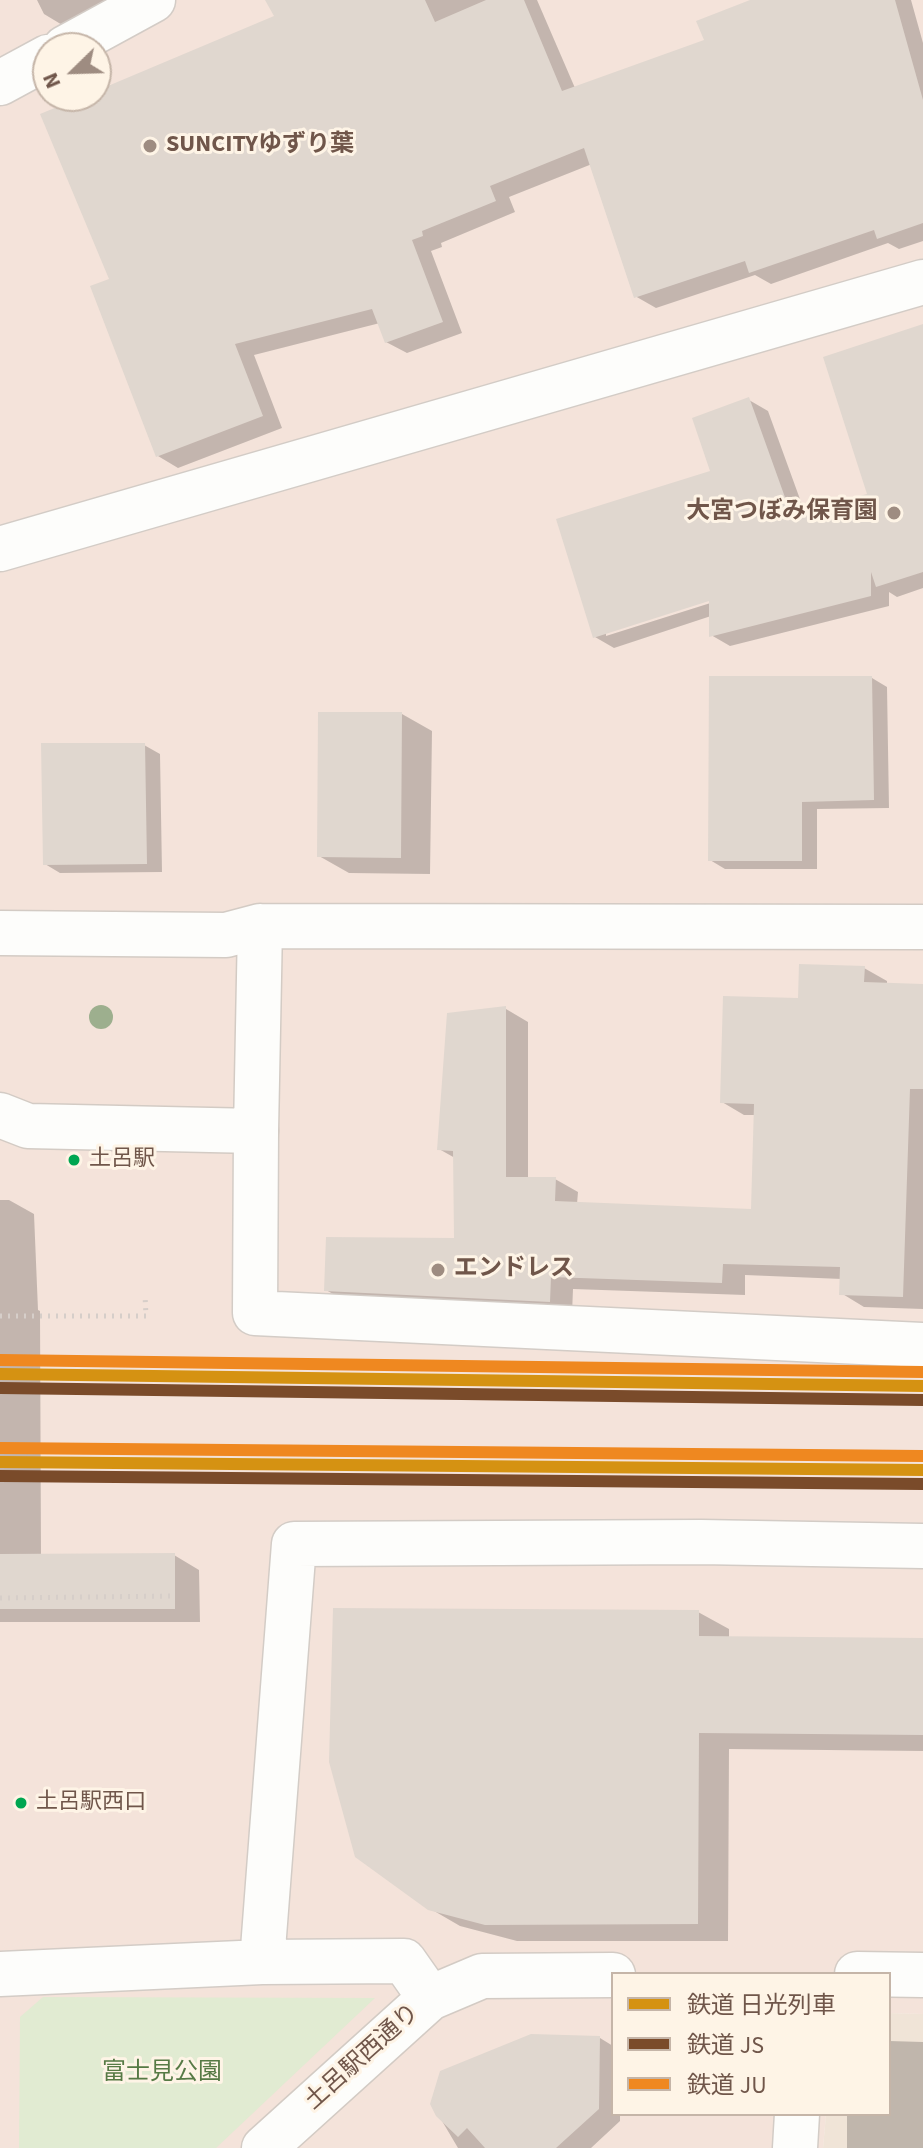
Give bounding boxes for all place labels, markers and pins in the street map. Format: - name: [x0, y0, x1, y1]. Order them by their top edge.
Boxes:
- place label: SUNCITYゆずり葉: [166, 132, 354, 160]
- marker: SUNCITYゆずり葉: [141, 137, 159, 155]
- place label: 大宮つぼみ保育園: [686, 499, 878, 527]
- marker: 大宮つぼみ保育園: [885, 504, 903, 522]
- place label: 土呂駅: [89, 1147, 155, 1173]
- marker: 土呂駅: [66, 1152, 82, 1168]
- place label: エンドレス: [454, 1256, 574, 1284]
- marker: エンドレス: [429, 1261, 447, 1279]
- place label: 土呂駅西口: [36, 1790, 146, 1816]
- marker: 土呂駅西口: [13, 1795, 29, 1811]

